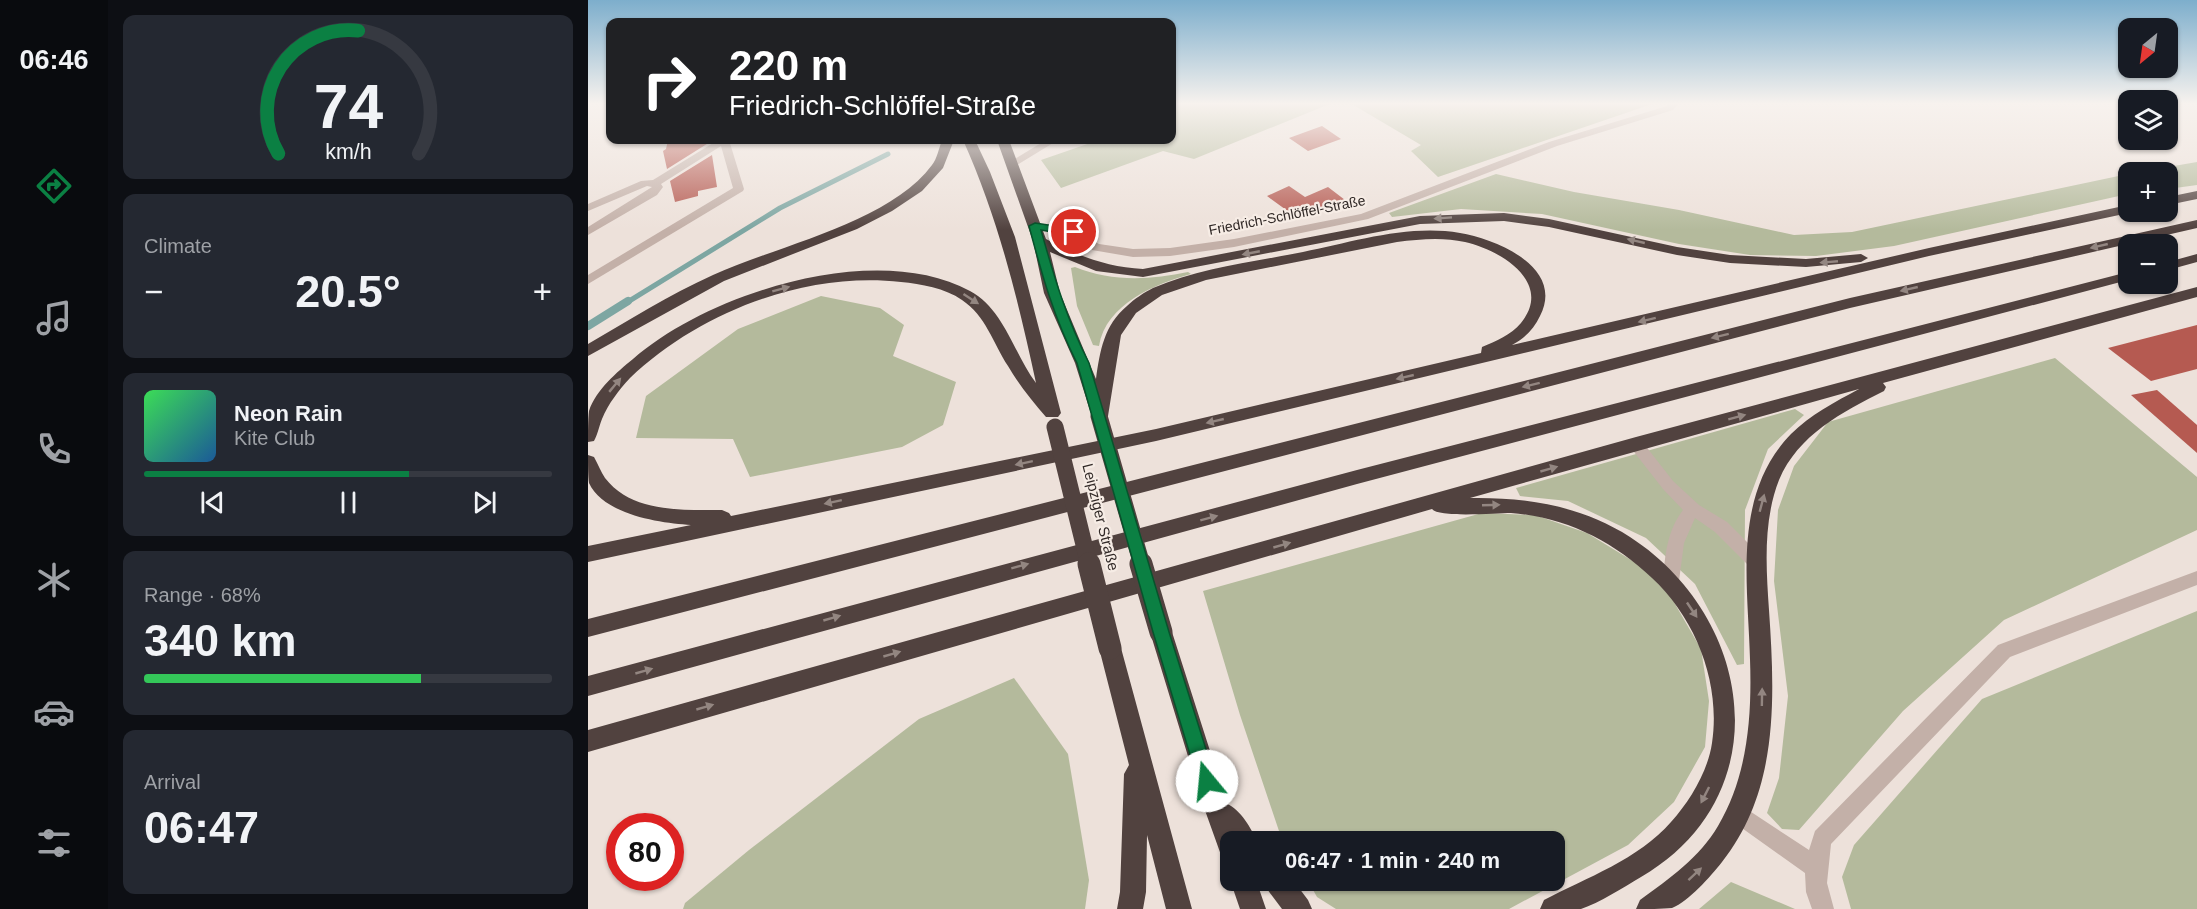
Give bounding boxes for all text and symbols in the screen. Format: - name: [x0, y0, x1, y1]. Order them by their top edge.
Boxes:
- north arrow: [2118, 18, 2178, 78]
- map controls: [2118, 18, 2178, 294]
- icon: right: [630, 42, 708, 120]
- text: 220 m: [729, 42, 848, 89]
- text: 06:46: [19, 45, 89, 75]
- text: 74: [313, 72, 383, 141]
- button: layers: [2118, 90, 2178, 150]
- text: Friedrich-Schlöffel-Straße: [729, 91, 1036, 121]
- text: km/h: [325, 140, 371, 164]
- button: +: [2118, 162, 2178, 222]
- icon: directions: [33, 165, 75, 207]
- street label: Friedrich-Schlöffel-Straße: [1207, 192, 1367, 238]
- pin: [1048, 206, 1099, 257]
- one-way arrow: [1434, 213, 1453, 222]
- icon: arrive: [1057, 215, 1090, 248]
- button: −: [2118, 234, 2178, 294]
- text: Climate: [144, 235, 212, 257]
- one-way arrow: [1626, 236, 1645, 246]
- one-way arrow: [2090, 241, 2108, 251]
- one-way arrow: [1242, 249, 1261, 258]
- one-way arrow: [1819, 257, 1838, 267]
- text: 20.5°: [295, 266, 401, 317]
- text: −: [144, 273, 163, 310]
- text: +: [533, 273, 552, 310]
- one-way arrow: [772, 284, 790, 294]
- one-way arrow: [1899, 285, 1918, 294]
- one-way arrow: [962, 293, 978, 305]
- icon: music: [33, 297, 75, 339]
- one-way arrow: [1638, 315, 1656, 325]
- one-way arrow: [1711, 332, 1729, 342]
- one-way arrow: [1396, 373, 1414, 383]
- one-way arrow: [608, 378, 621, 393]
- one-way arrow: [1522, 381, 1540, 391]
- text: Neon Rain: [234, 401, 343, 426]
- one-way arrow: [1728, 412, 1746, 421]
- one-way arrow: [1206, 417, 1224, 427]
- text: Kite Club: [234, 427, 315, 449]
- icon: phone: [33, 428, 75, 470]
- one-way arrow: [1015, 459, 1034, 468]
- street label: Leipziger Straße: [1079, 462, 1123, 572]
- one-way arrow: [1540, 464, 1558, 473]
- icon: previous: [196, 486, 229, 519]
- icon: pause: [332, 486, 365, 519]
- icon: next: [468, 486, 501, 519]
- one-way arrow: [1758, 494, 1768, 512]
- one-way arrow: [824, 498, 843, 507]
- one-way arrow: [1482, 501, 1501, 510]
- one-way arrow: [1200, 513, 1218, 522]
- one-way arrow: [1273, 539, 1291, 549]
- icon: climate: [33, 559, 75, 601]
- one-way arrow: [1011, 561, 1029, 571]
- text: Range · 68%: [144, 584, 261, 606]
- one-way arrow: [1686, 602, 1697, 618]
- one-way arrow: [823, 613, 841, 623]
- text: 340 km: [144, 615, 297, 666]
- one-way arrow: [884, 649, 902, 658]
- one-way arrow: [635, 665, 653, 675]
- one-way arrow: [1757, 687, 1767, 706]
- icon: car: [33, 691, 75, 733]
- one-way arrow: [696, 702, 714, 711]
- position arrow: [1175, 749, 1239, 813]
- text: Arrival: [144, 771, 201, 793]
- one-way arrow: [1700, 786, 1710, 803]
- text: 06:47: [144, 802, 259, 853]
- speed limit sign: 80: [606, 813, 684, 891]
- icon: filters: [33, 822, 75, 864]
- text: 06:47 · 1 min · 240 m: [1285, 848, 1500, 873]
- one-way arrow: [1688, 867, 1702, 881]

